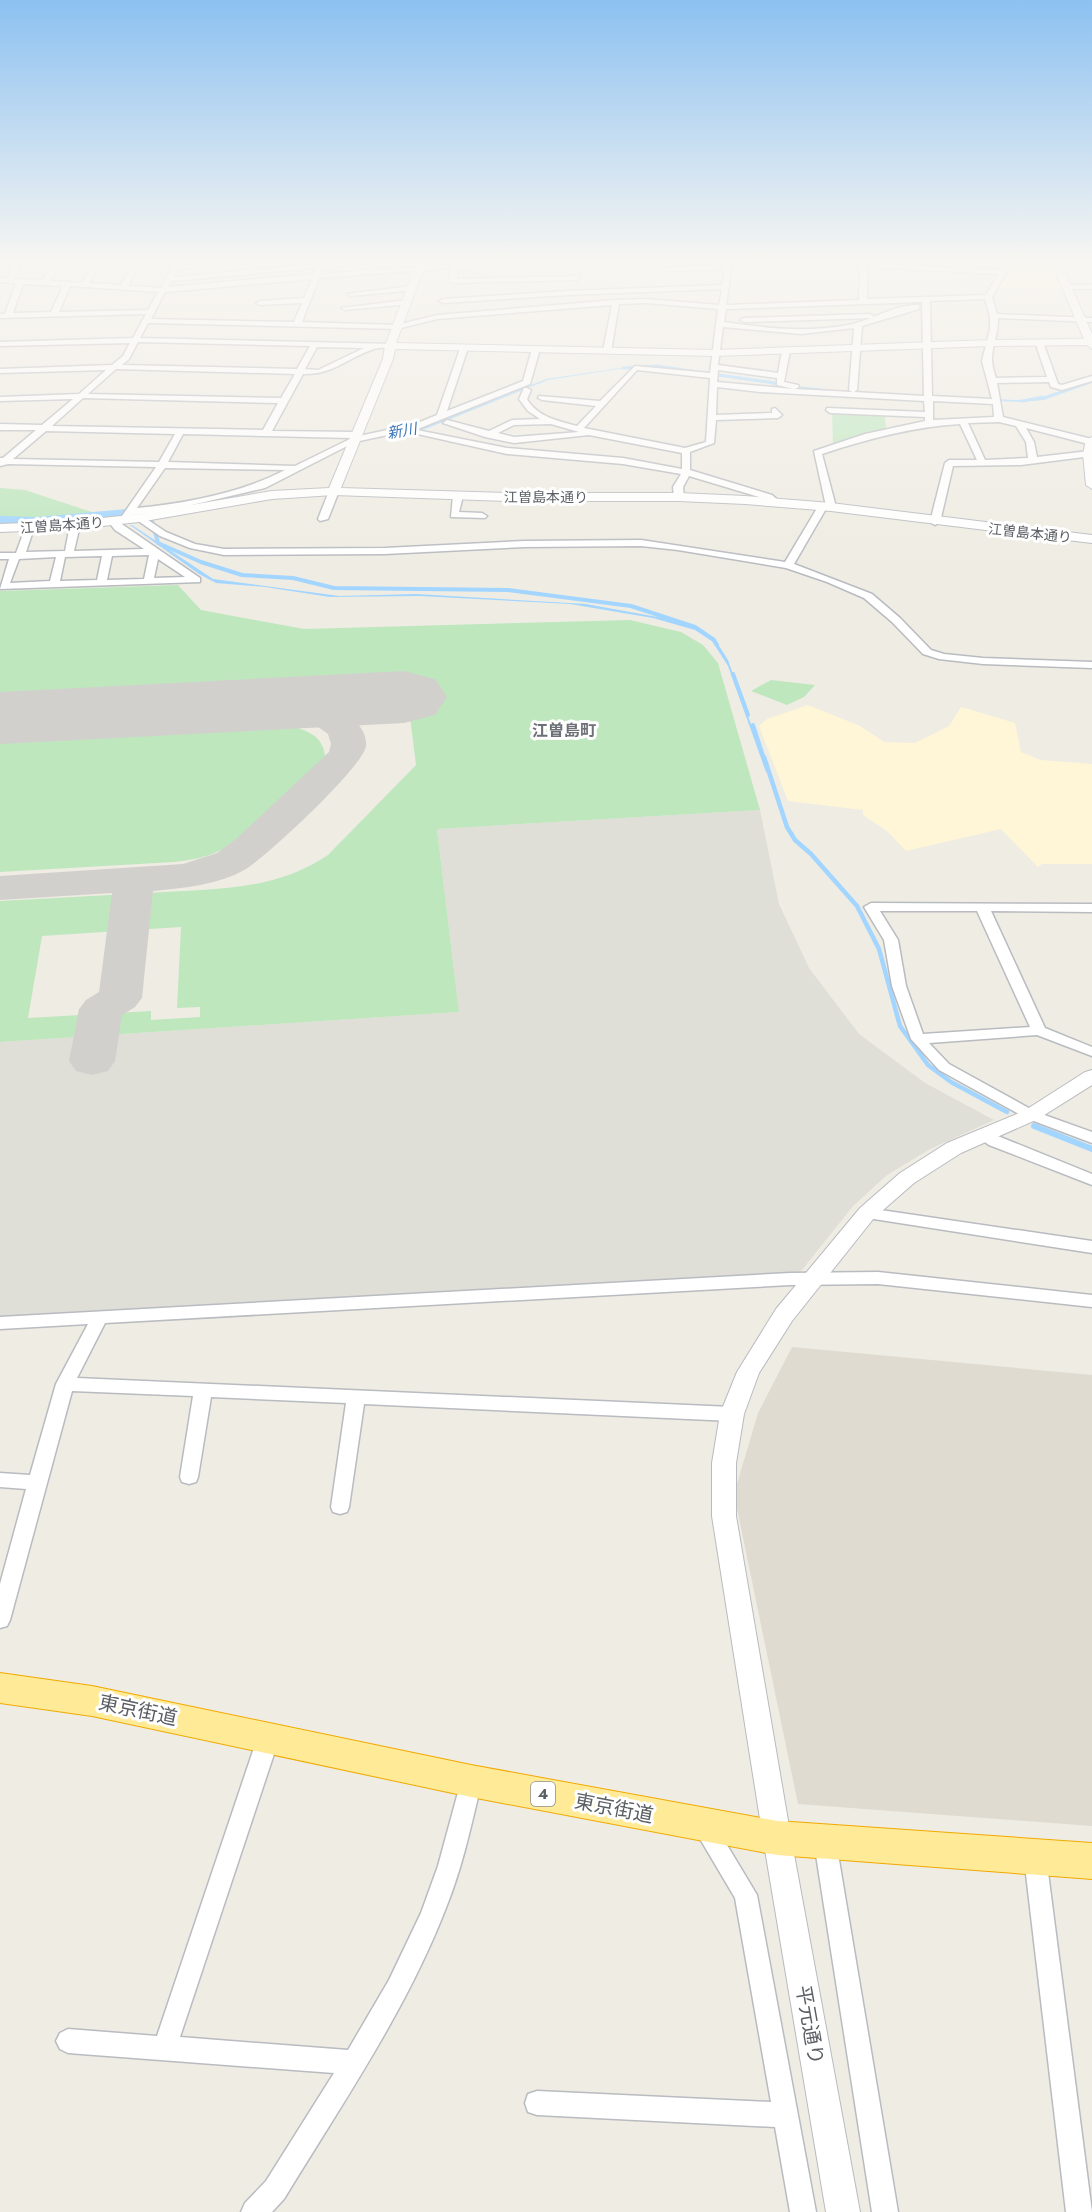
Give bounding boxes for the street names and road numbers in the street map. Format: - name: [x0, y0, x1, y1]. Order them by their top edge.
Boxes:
- street label: 江曽島本通り: [504, 487, 588, 507]
- street label: 江曽島本通り: [19, 512, 105, 538]
- street label: 江曽島本通り: [987, 519, 1073, 547]
- street label: 東京街道: [96, 1688, 180, 1733]
- road number: 4: [531, 1782, 555, 1806]
- street label: 東京街道: [572, 1787, 656, 1830]
- street label: 平元通り: [788, 1983, 831, 2067]

